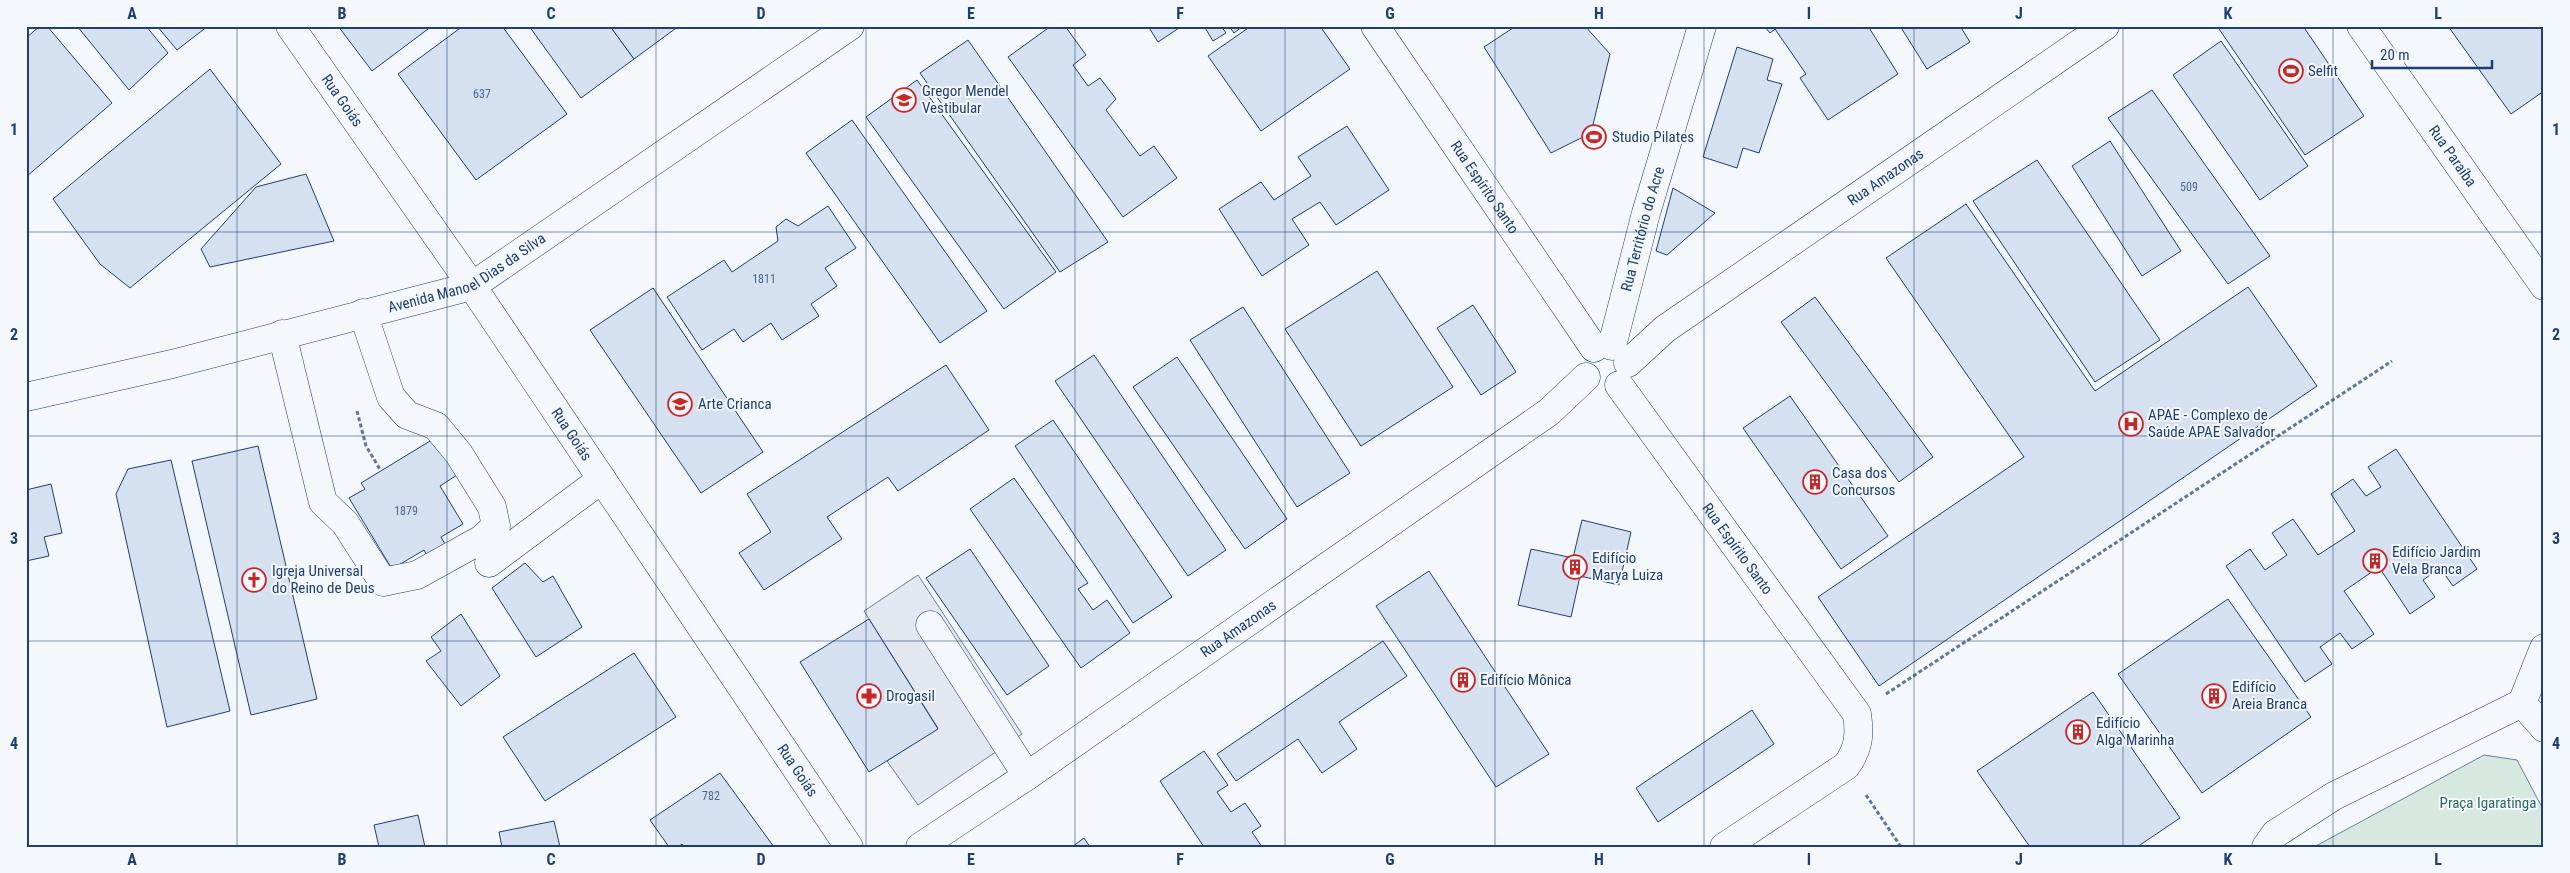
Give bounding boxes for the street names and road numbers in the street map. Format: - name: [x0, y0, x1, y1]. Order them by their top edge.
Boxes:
- street label: Rua Goiás: [318, 71, 367, 130]
- street label: Rua Paraíba: [2425, 122, 2480, 190]
- street label: Rua Espírito Santo: [1447, 137, 1523, 237]
- street label: Rua Amazonas: [1844, 145, 1927, 210]
- street label: Rua Território do Acre: [1617, 164, 1668, 293]
- street label: Avenida Manoel Dias da Silva: [386, 229, 549, 316]
- street label: Rua Goiás: [547, 404, 596, 464]
- street label: Rua Espírito Santo: [1698, 499, 1776, 598]
- street label: Rua Amazonas: [1197, 596, 1280, 661]
- street label: Rua Goiás: [773, 741, 822, 800]

